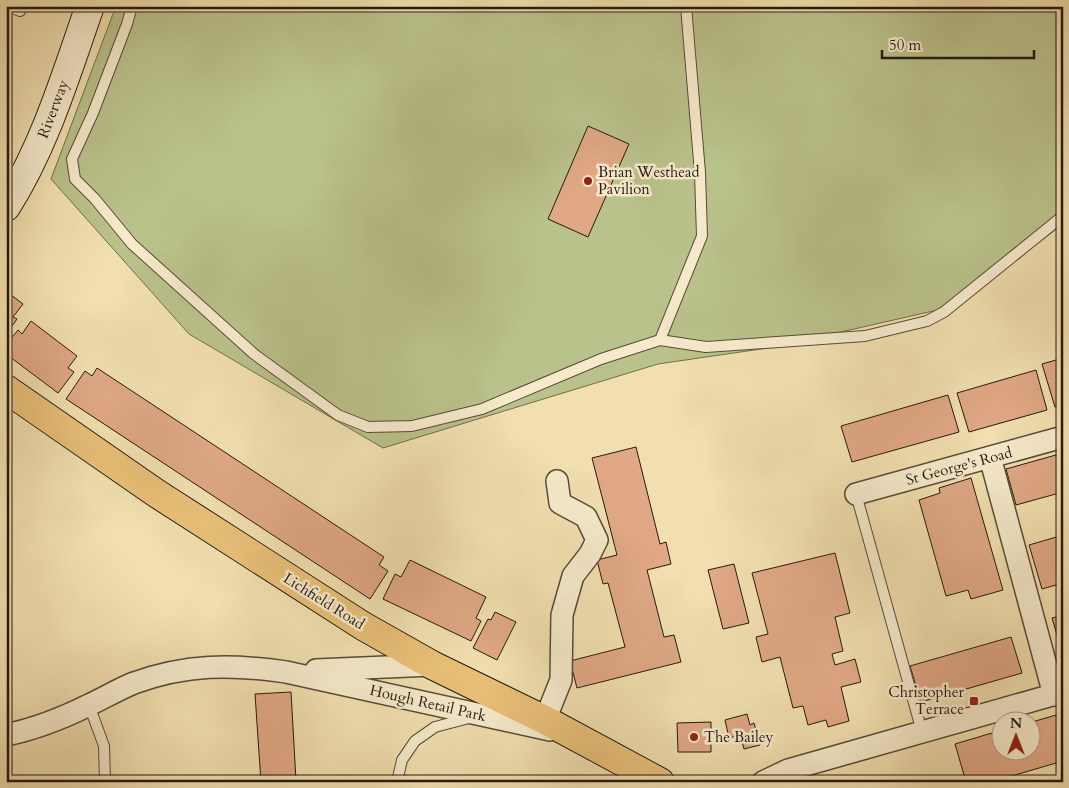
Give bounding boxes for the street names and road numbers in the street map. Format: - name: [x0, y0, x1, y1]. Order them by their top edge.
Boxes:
- street label: Riverway: [33, 77, 73, 141]
- street label: St George's Road: [904, 442, 1014, 490]
- street label: Lichfield Road: [280, 568, 368, 634]
- street label: Hough Retail Park: [368, 680, 488, 726]

